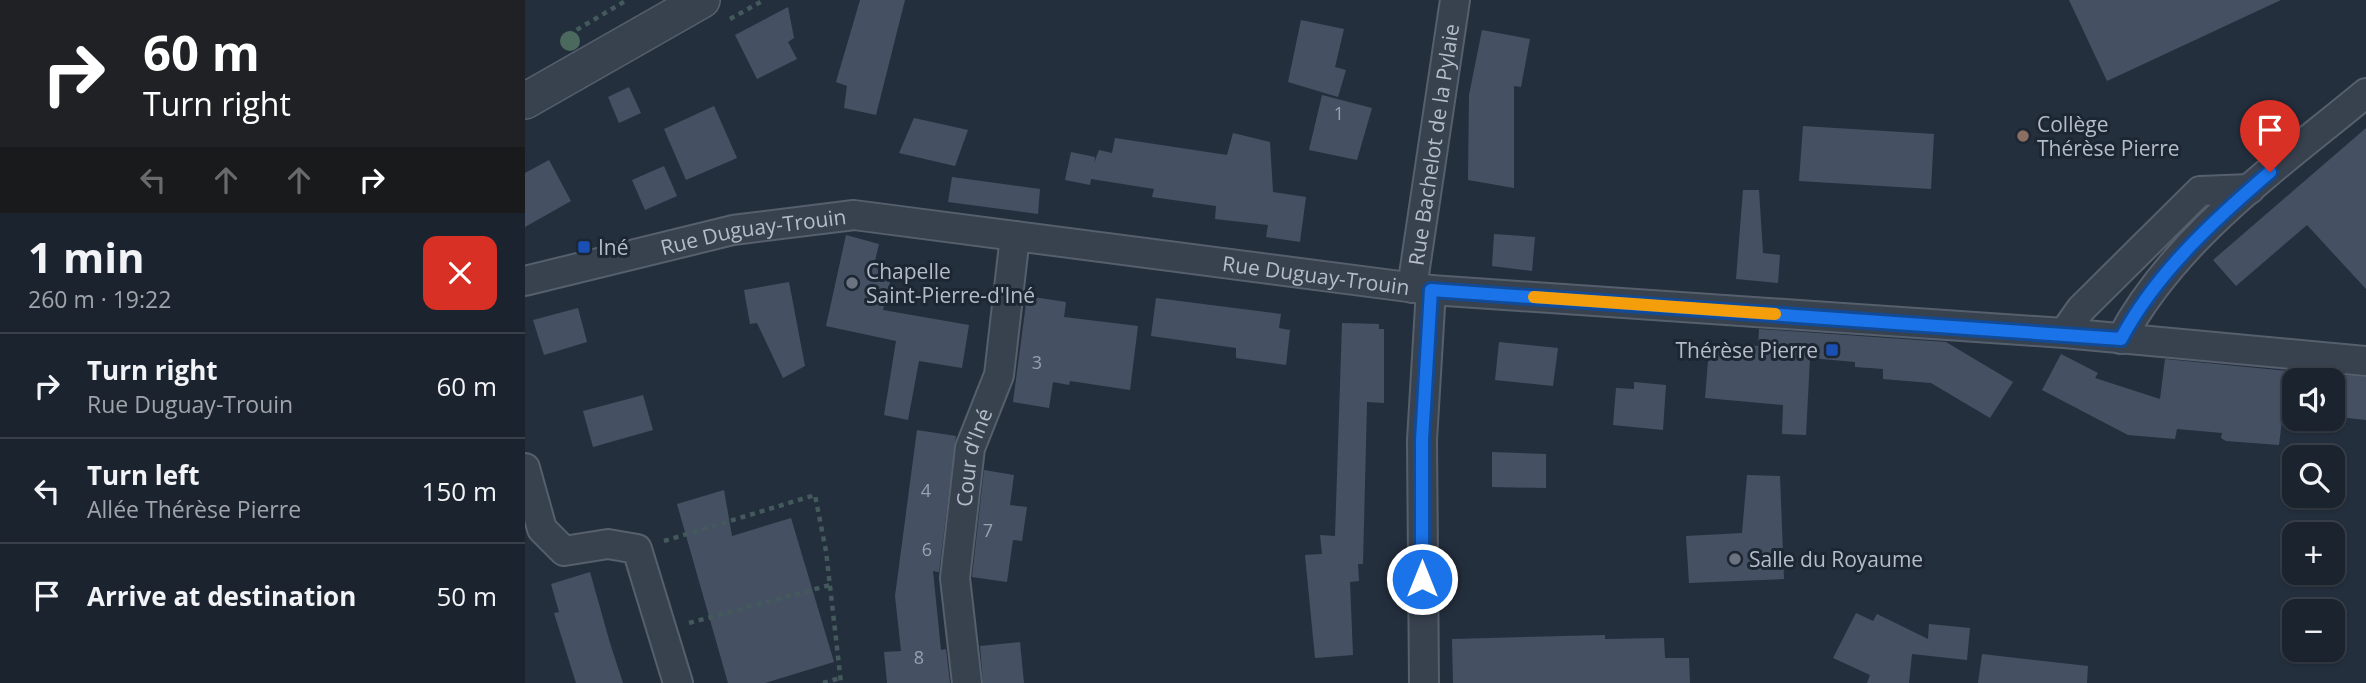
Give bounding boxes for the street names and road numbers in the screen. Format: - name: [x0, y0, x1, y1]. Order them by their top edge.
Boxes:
- street label: Rue Bachelot de la Pylaie: [1402, 22, 1465, 267]
- street label: Rue Duguay-Trouin: [657, 202, 848, 261]
- street label: Rue Duguay-Trouin: [1221, 249, 1411, 301]
- street label: Cour d'Iné: [949, 404, 998, 508]

